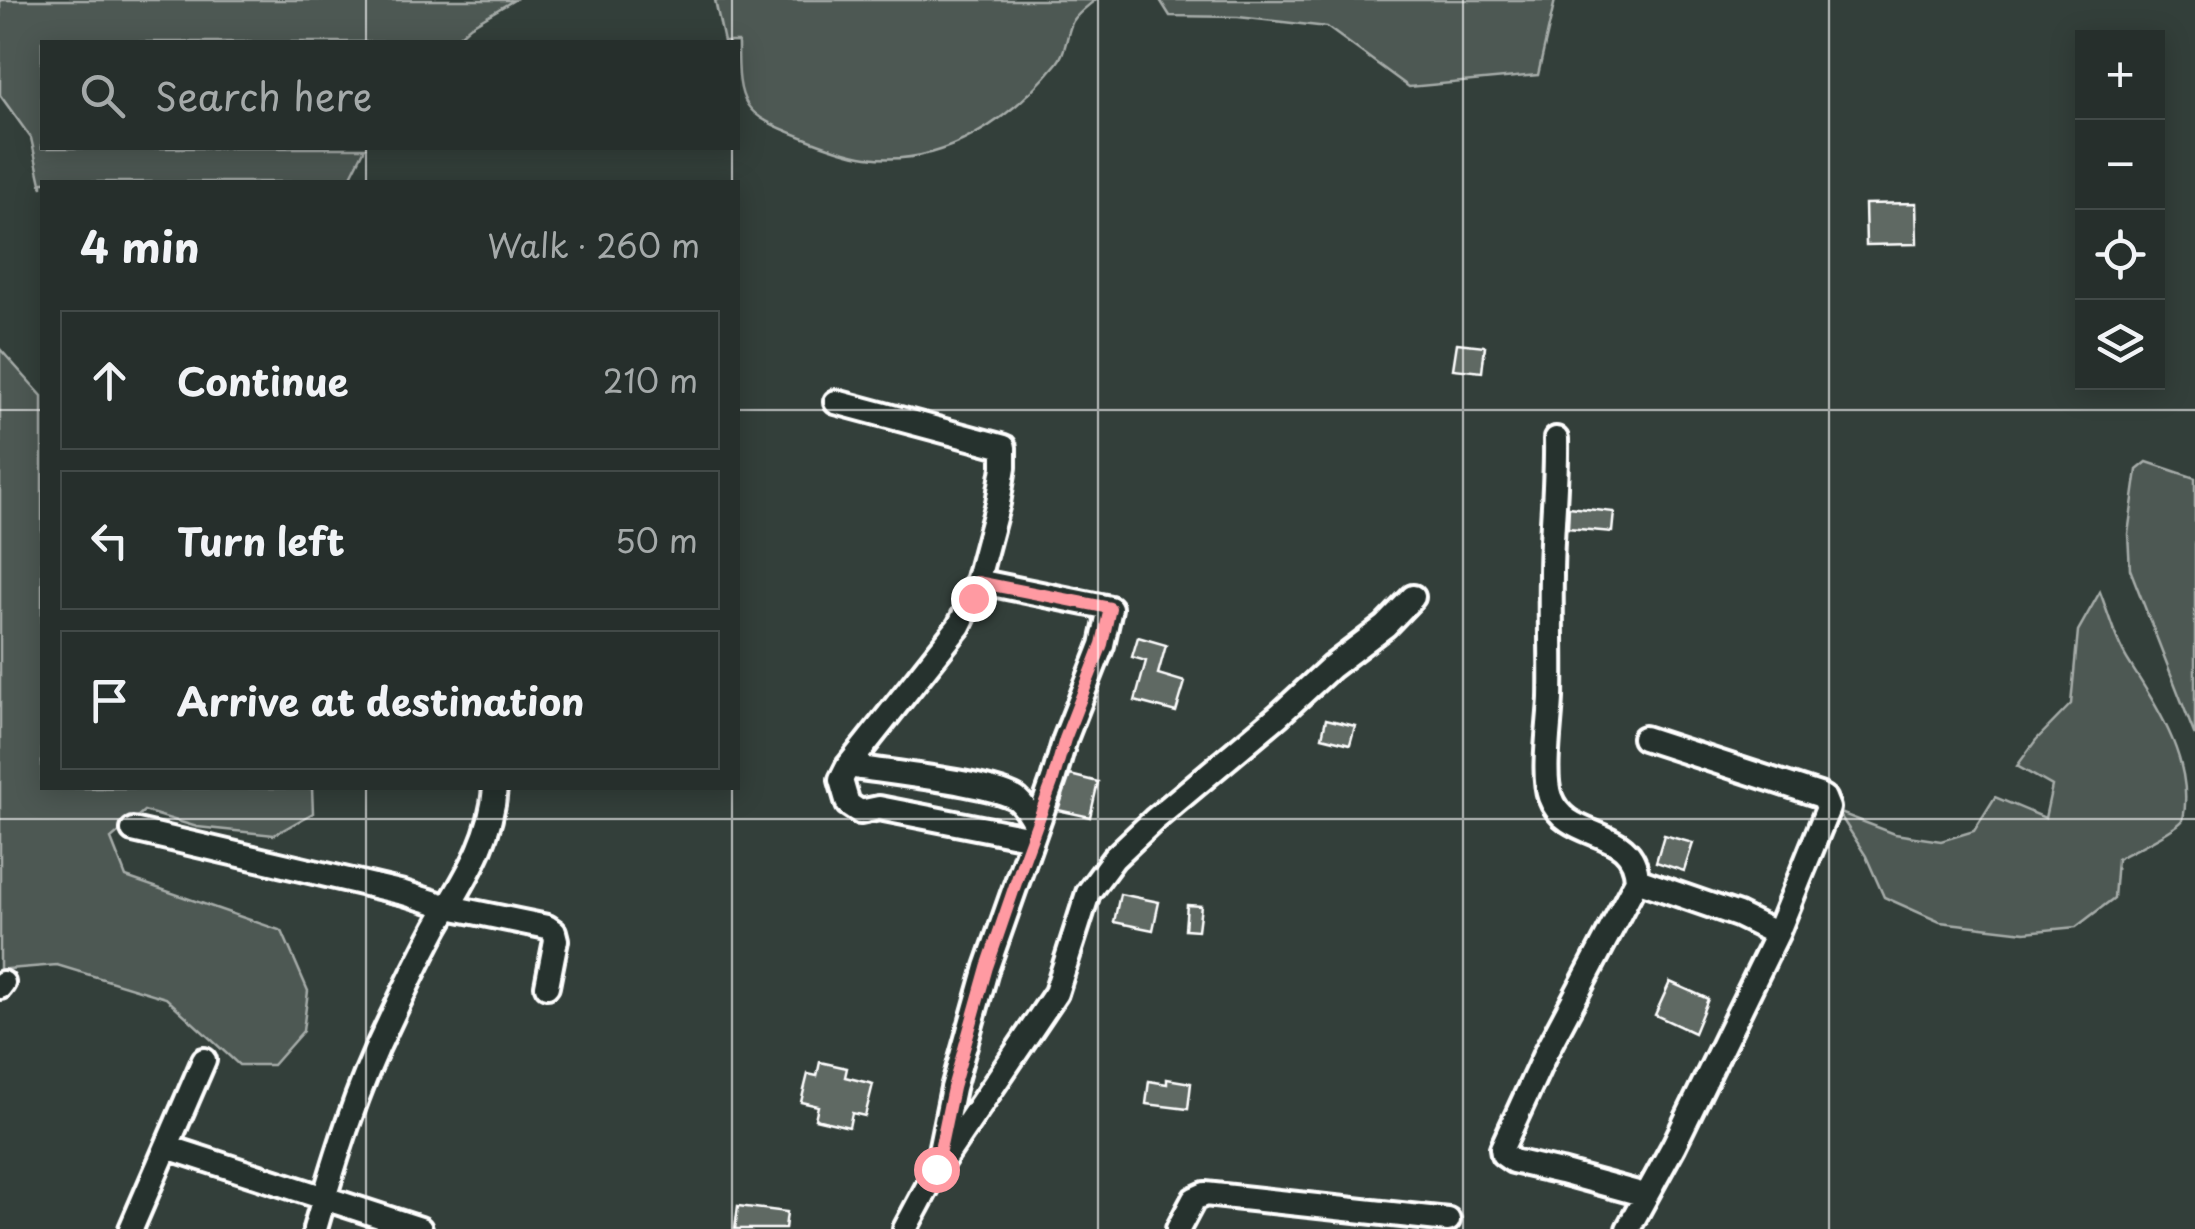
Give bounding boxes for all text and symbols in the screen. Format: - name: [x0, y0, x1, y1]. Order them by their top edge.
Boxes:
- map controls: [2075, 30, 2165, 390]
- button: +: [2075, 30, 2165, 120]
- search box: [40, 40, 740, 150]
- text: Search here: [155, 67, 372, 124]
- icon: search: [75, 68, 130, 123]
- button: −: [2075, 120, 2165, 210]
- button: locate: [2075, 210, 2165, 300]
- text: 4 min: [80, 214, 200, 277]
- text: Walk · 260 m: [487, 221, 700, 269]
- button: layers: [2075, 300, 2165, 390]
- text: Continue: [177, 352, 348, 409]
- icon: ahead: [82, 353, 137, 408]
- text: 210 m: [603, 356, 698, 404]
- text: Turn left: [177, 512, 345, 569]
- icon: left: [82, 513, 137, 568]
- text: 50 m: [615, 516, 698, 564]
- route end: [951, 576, 997, 622]
- text: Arrive at destination: [177, 672, 585, 729]
- icon: arrive: [82, 673, 137, 728]
- route start: [914, 1147, 960, 1193]

